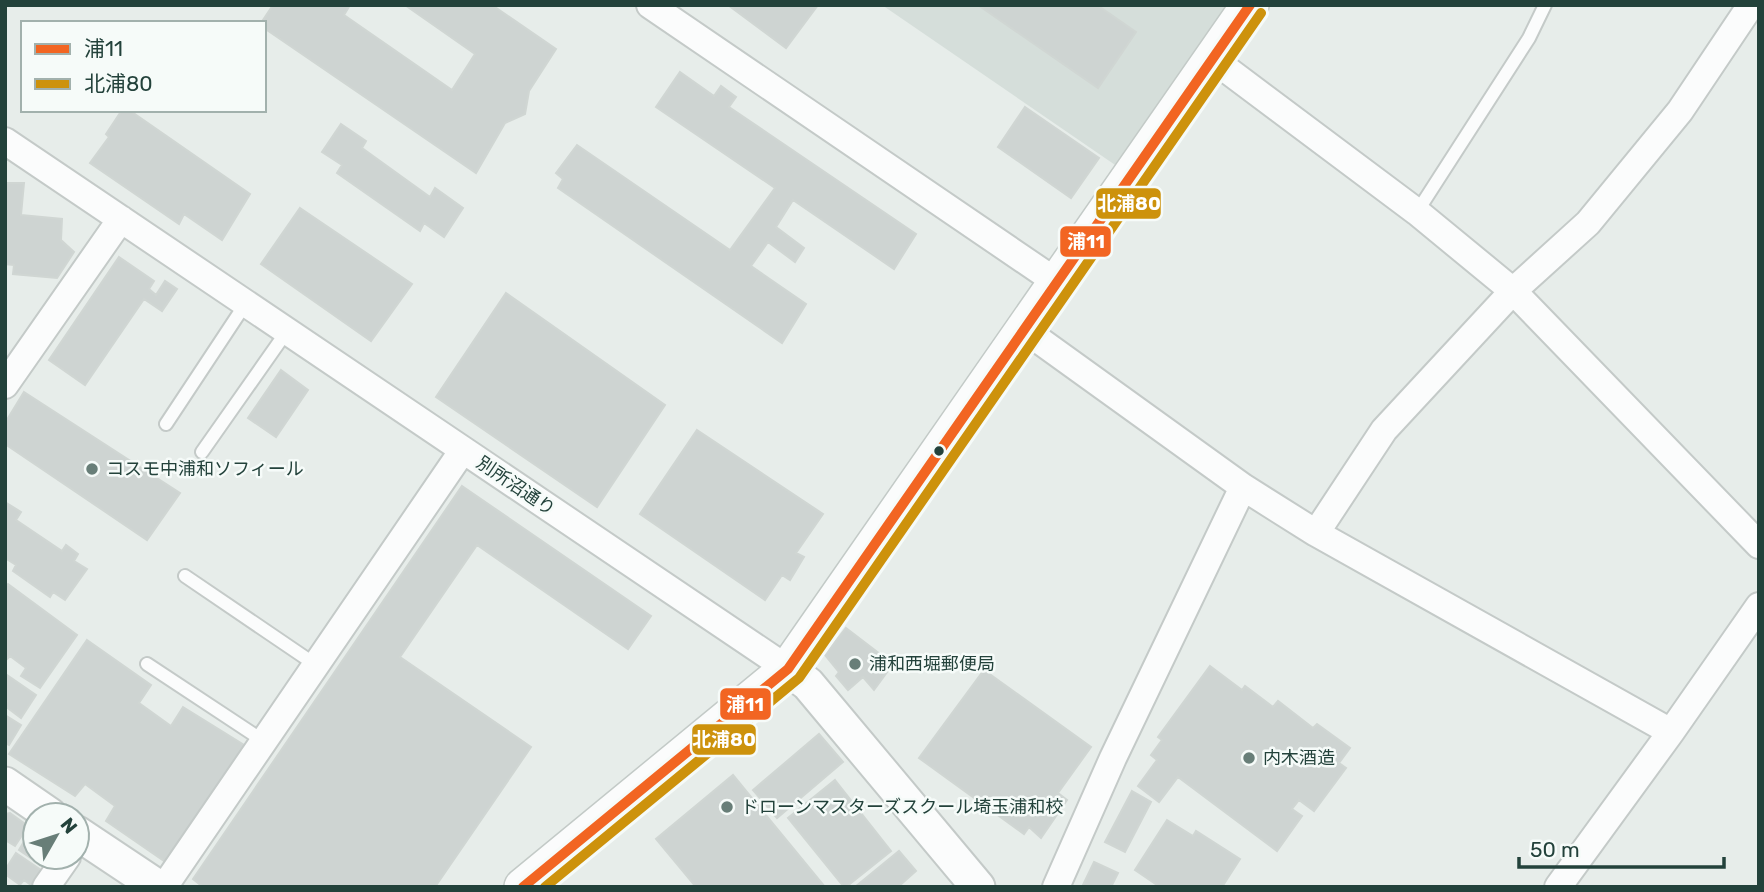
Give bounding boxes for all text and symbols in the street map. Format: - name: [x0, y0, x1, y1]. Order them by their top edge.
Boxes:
- legend: [21, 21, 266, 112]
- text: 浦11: [84, 36, 123, 61]
- text: 北浦80: [84, 71, 153, 96]
- line badge: 北浦80: [1095, 187, 1162, 220]
- text: 北浦80: [1097, 192, 1161, 215]
- line badge: 浦11: [1059, 225, 1112, 258]
- text: 浦11: [1067, 230, 1105, 253]
- unlabelled marker: [932, 444, 946, 458]
- street label: 別所沼通り: [473, 452, 559, 520]
- place label: コスモ中浦和ソフィール: [106, 458, 304, 480]
- marker: コスモ中浦和ソフィール: [84, 461, 100, 477]
- place label: 浦和西堀郵便局: [869, 653, 995, 675]
- marker: 浦和西堀郵便局: [847, 656, 863, 672]
- line badge: 浦11: [719, 687, 772, 721]
- text: 浦11: [726, 693, 764, 716]
- line badge: 北浦80: [691, 723, 757, 756]
- text: 北浦80: [692, 728, 756, 751]
- place label: 内木酒造: [1263, 747, 1335, 769]
- marker: 内木酒造: [1241, 750, 1257, 766]
- place label: ドローンマスターズスクール埼玉浦和校: [741, 796, 1063, 818]
- marker: ドローンマスターズスクール埼玉浦和校: [719, 799, 735, 815]
- north arrow: [21, 801, 91, 871]
- text: N: [56, 813, 82, 838]
- scale bar: [1519, 826, 1724, 870]
- text: 50 m: [1530, 837, 1580, 862]

